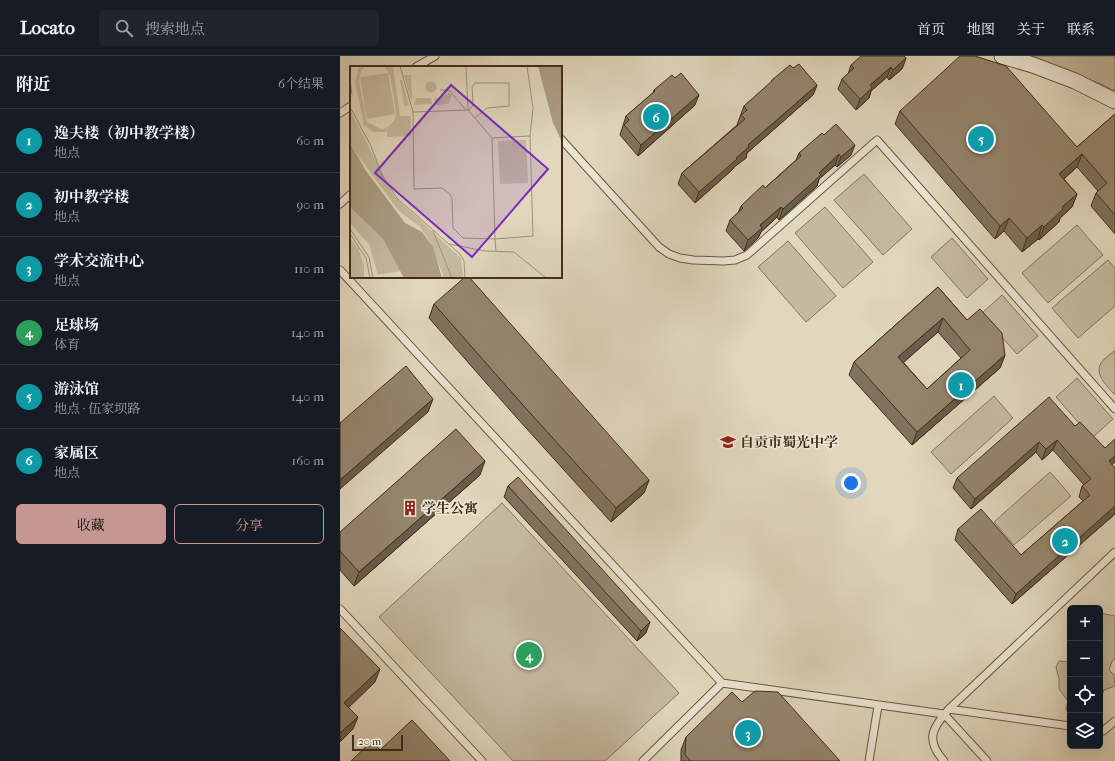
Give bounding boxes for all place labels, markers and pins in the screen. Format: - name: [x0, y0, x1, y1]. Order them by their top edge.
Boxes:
- pin: 6: [643, 102, 669, 132]
- pin: 5: [968, 124, 994, 154]
- pin: 1: [948, 370, 974, 400]
- school or university icon: 自贡市蜀光中学: [719, 433, 737, 451]
- place label: 自贡市蜀光中学: [740, 434, 838, 451]
- building icon: 学生公寓: [401, 499, 419, 517]
- place label: 学生公寓: [422, 500, 478, 517]
- pin: 2: [1052, 526, 1078, 556]
- pin: 4: [516, 640, 542, 670]
- pin: 3: [735, 718, 761, 748]

